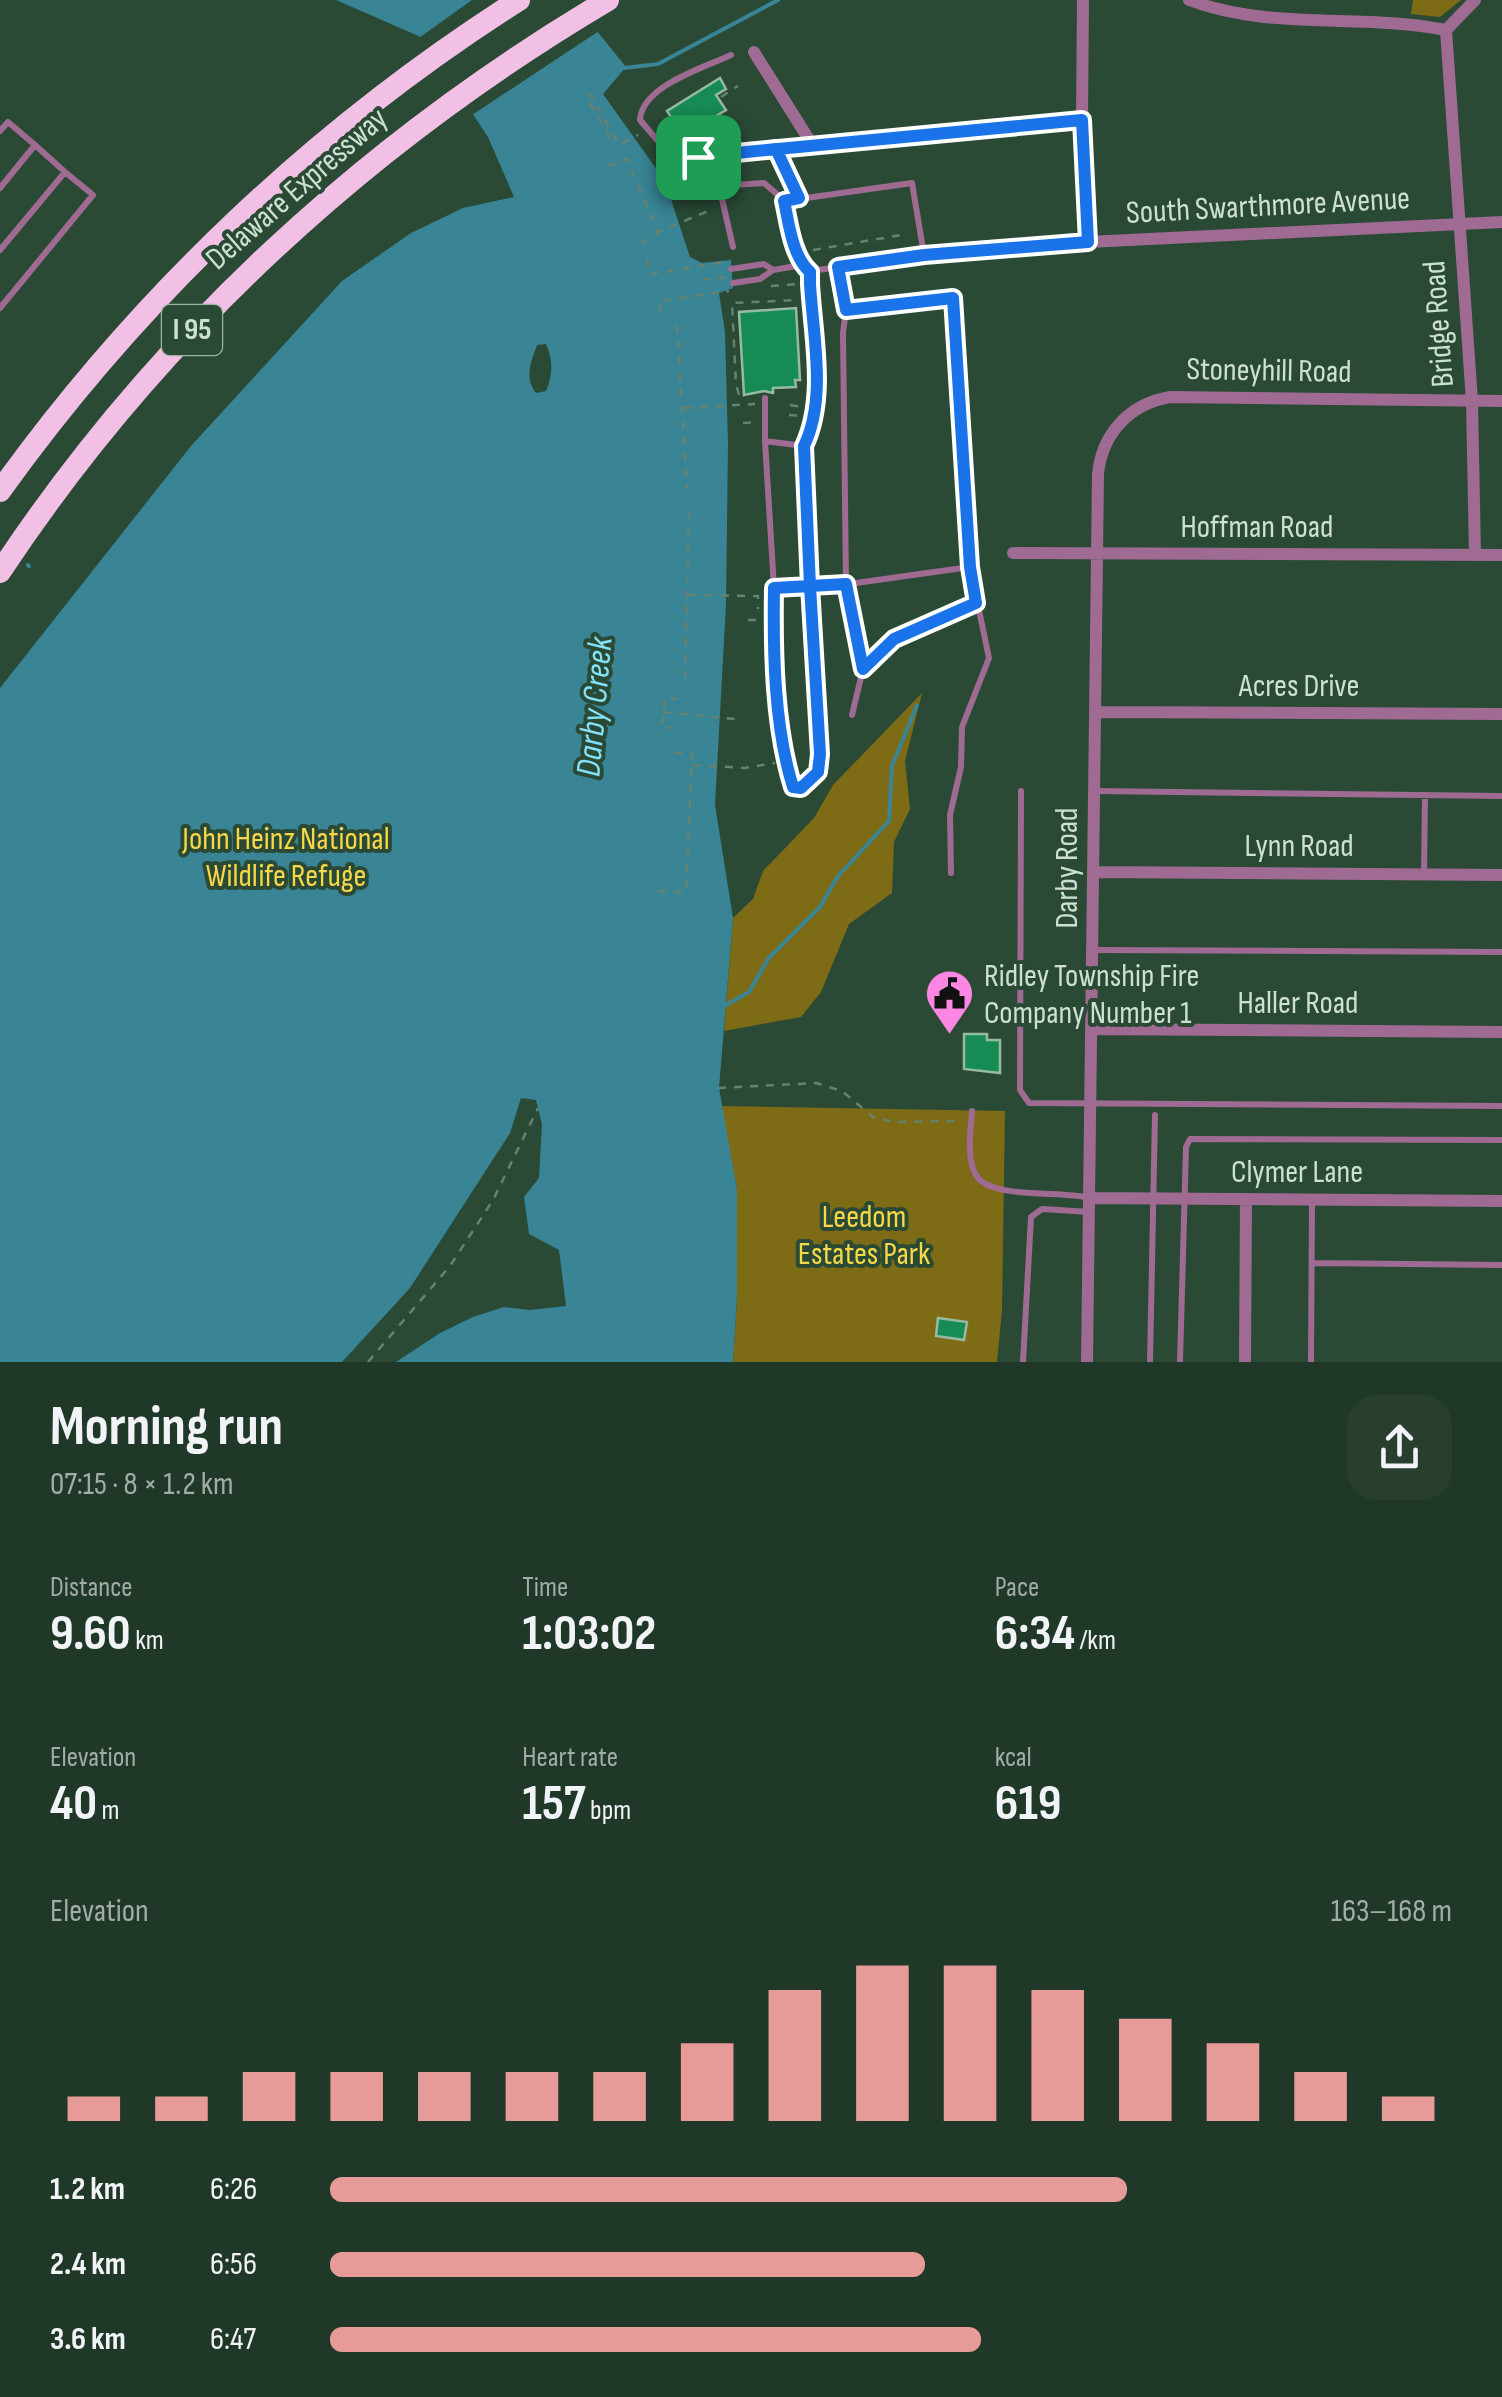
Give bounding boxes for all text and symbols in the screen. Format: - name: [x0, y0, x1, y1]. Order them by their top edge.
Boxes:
- street label: Delaware Expressway: [198, 100, 396, 278]
- pin: [656, 115, 741, 200]
- icon: arrive: [671, 130, 726, 185]
- street label: South Swarthmore Avenue: [1125, 179, 1411, 233]
- street label: Bridge Road: [1415, 259, 1463, 389]
- road number: I 95: [162, 305, 222, 355]
- street label: Stoneyhill Road: [1186, 350, 1352, 392]
- street label: Hoffman Road: [1181, 508, 1333, 547]
- water label: Darby Creek: [567, 635, 623, 778]
- street label: Acres Drive: [1238, 667, 1359, 706]
- street label: Darby Road: [1048, 808, 1087, 928]
- park label: John Heinz National Wildlife Refuge: [181, 820, 390, 896]
- street label: Lynn Road: [1244, 827, 1354, 866]
- place label: Ridley Township Fire Company Number 1: [984, 957, 1199, 1033]
- public building icon: Ridley Township Fire Company Number 1: [923, 968, 975, 1036]
- street label: Haller Road: [1238, 984, 1358, 1023]
- street label: Clymer Lane: [1231, 1153, 1363, 1192]
- park label: Leedom Estates Park: [798, 1198, 930, 1274]
- text: Morning run: [50, 1394, 283, 1461]
- button: share: [1347, 1395, 1452, 1500]
- text: 07:15 · 8 × 1.2 km: [50, 1465, 234, 1504]
- text: Distance: [50, 1571, 133, 1604]
- text: Time: [522, 1571, 568, 1604]
- text: Pace: [995, 1571, 1039, 1604]
- text: 9.60: [50, 1604, 131, 1664]
- text: 1:03:02: [522, 1604, 656, 1664]
- text: 6:34: [995, 1604, 1075, 1664]
- text: km: [131, 1624, 164, 1657]
- text: /km: [1075, 1624, 1116, 1657]
- text: Elevation: [50, 1741, 136, 1774]
- text: Heart rate: [522, 1741, 618, 1774]
- text: kcal: [995, 1741, 1032, 1774]
- text: 40: [50, 1774, 97, 1834]
- text: 157: [522, 1774, 586, 1834]
- text: 619: [995, 1774, 1062, 1834]
- text: m: [97, 1794, 120, 1827]
- text: bpm: [586, 1794, 631, 1827]
- text: Elevation: [50, 1892, 149, 1931]
- text: 163–168 m: [1331, 1892, 1452, 1931]
- text: 1.2 km: [50, 2170, 125, 2209]
- text: 6:26: [210, 2170, 257, 2209]
- text: 2.4 km: [50, 2245, 126, 2284]
- text: 6:56: [210, 2245, 257, 2284]
- text: 3.6 km: [50, 2320, 126, 2359]
- text: 6:47: [210, 2320, 256, 2359]

